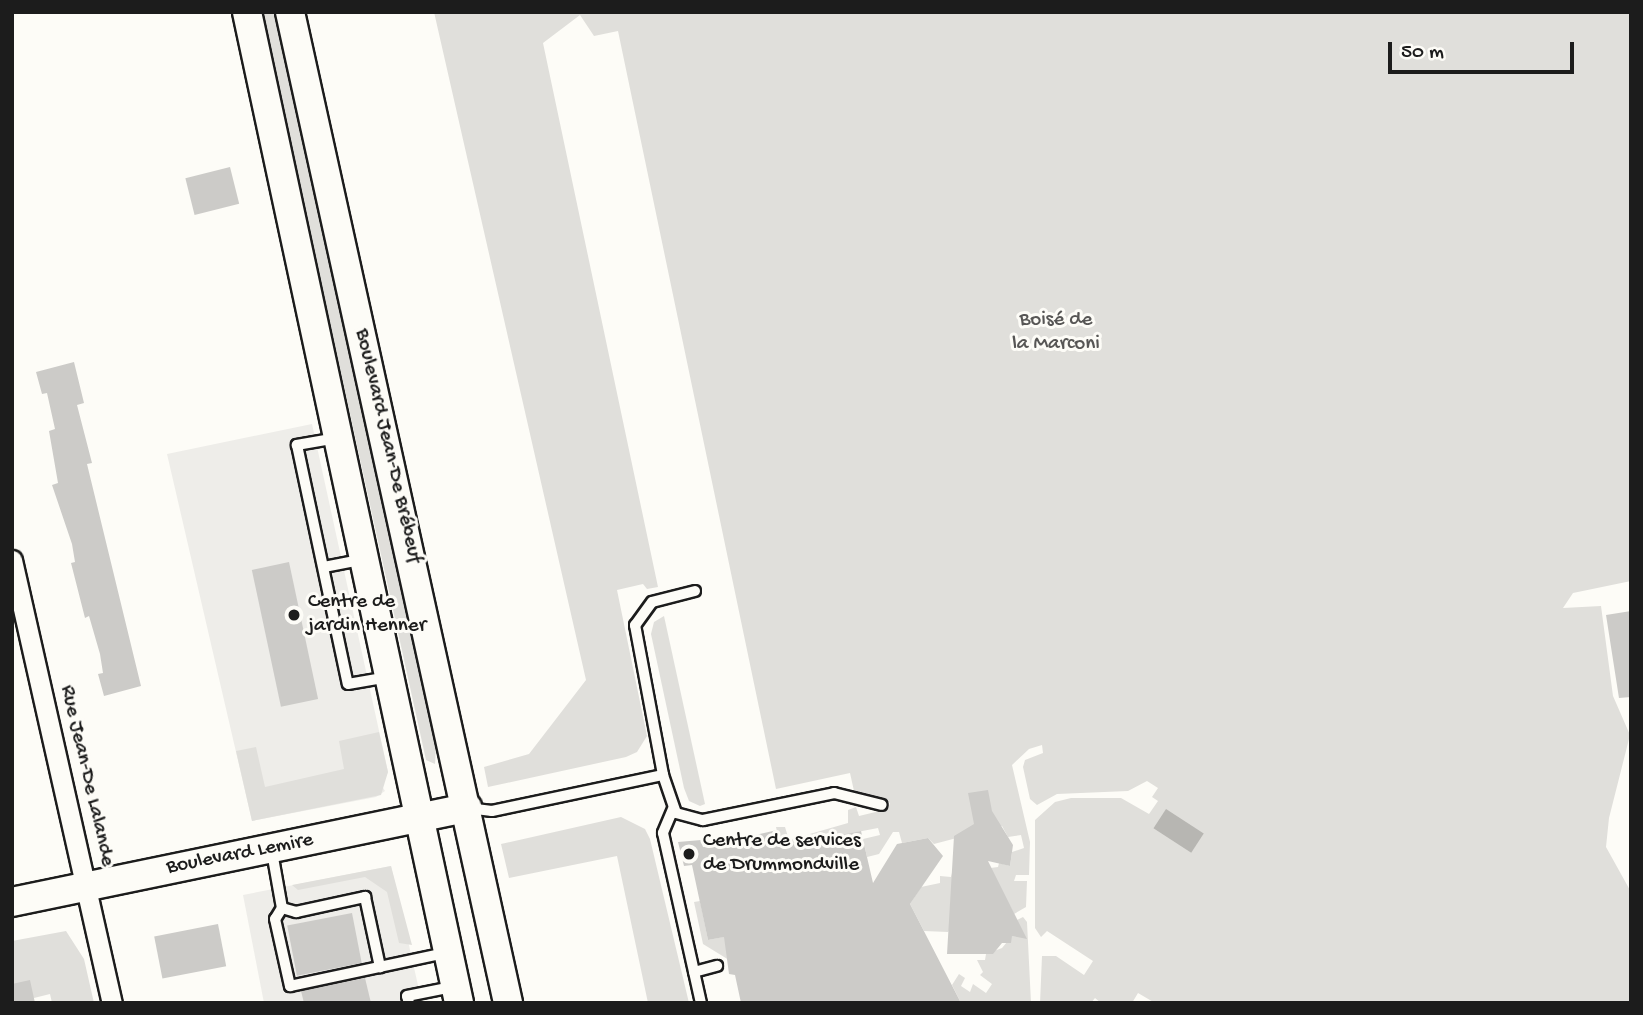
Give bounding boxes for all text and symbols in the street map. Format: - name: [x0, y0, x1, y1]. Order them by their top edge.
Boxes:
- scale bar: [1391, 28, 1576, 72]
- text: 50 m: [1401, 41, 1444, 66]
- park label: Boisé de la Marconi: [1012, 308, 1100, 358]
- street label: Boulevard Jean-De Brébeuf: [348, 326, 426, 566]
- place label: Centre de jardin Henner: [308, 590, 426, 640]
- marker: Centre de jardin Henner: [286, 607, 302, 623]
- street label: Rue Jean-De Lalande: [53, 683, 119, 869]
- street label: Boulevard Lemire: [165, 828, 315, 882]
- place label: Centre de services de Drummondville: [703, 829, 861, 879]
- marker: Centre de services de Drummondville: [681, 846, 697, 862]

